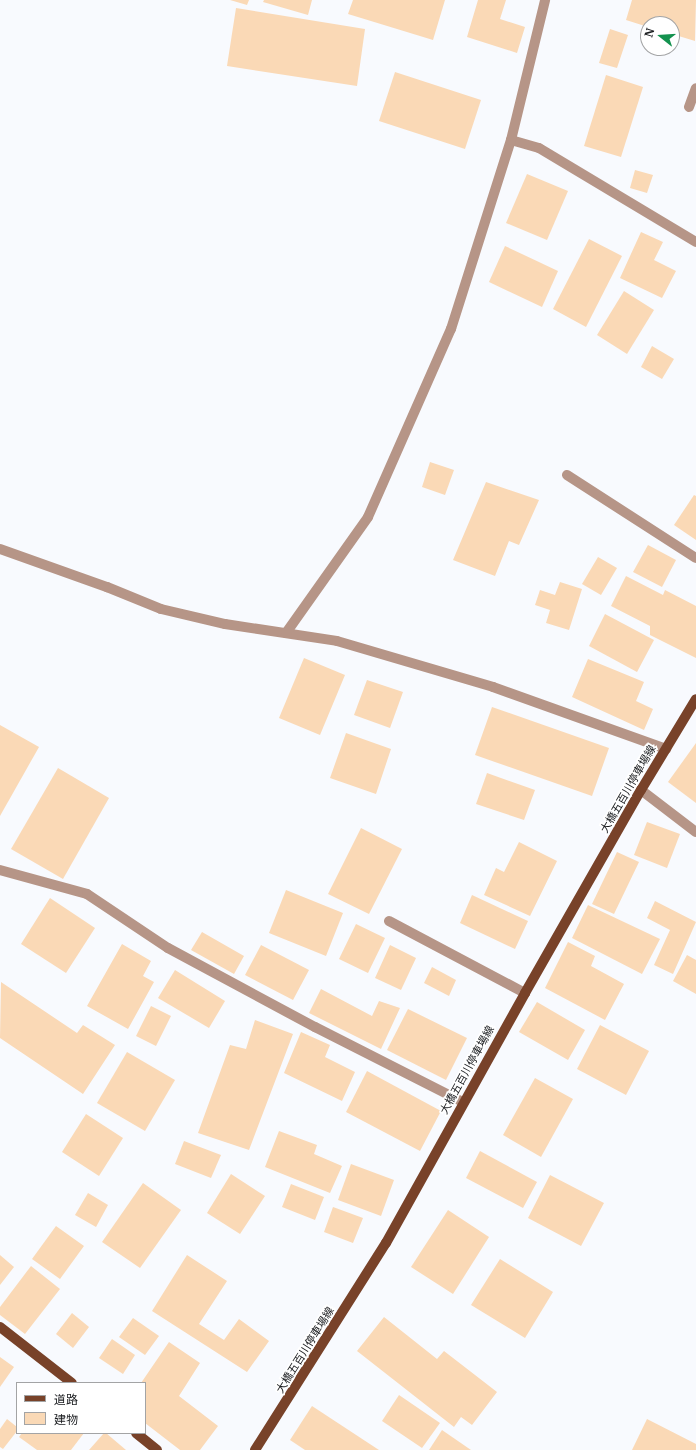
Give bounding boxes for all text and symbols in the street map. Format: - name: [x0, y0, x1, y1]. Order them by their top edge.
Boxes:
- north arrow: [640, 16, 680, 56]
- text: N: [642, 27, 657, 39]
- street label: 大橋五百川停車場線: [598, 743, 658, 835]
- street label: 大橋五百川停車場線: [437, 1024, 497, 1116]
- street label: 大橋五百川停車場線: [273, 1305, 337, 1395]
- legend: [16, 1382, 146, 1434]
- text: 道路: [54, 1392, 78, 1407]
- text: 建物: [54, 1412, 78, 1427]

